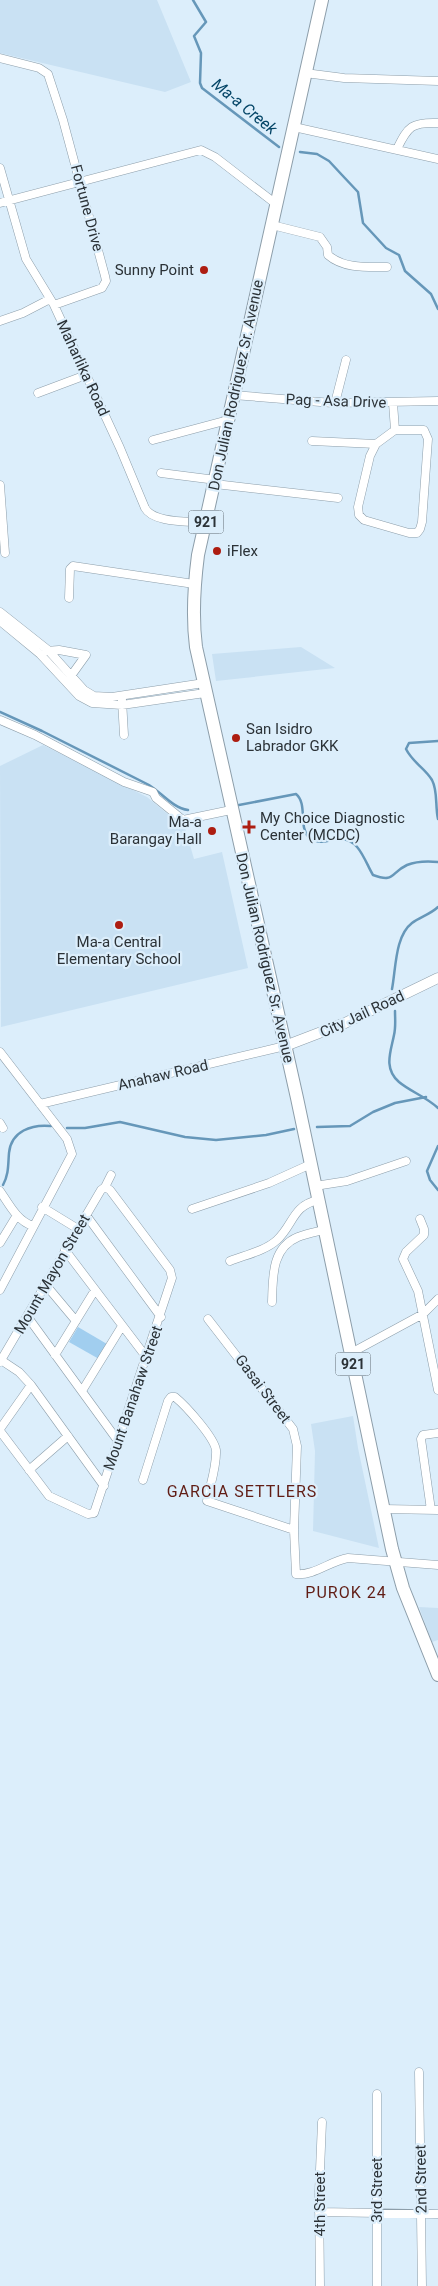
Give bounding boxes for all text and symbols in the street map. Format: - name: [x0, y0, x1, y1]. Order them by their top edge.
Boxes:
- water label: Ma-a Creek: [208, 74, 282, 139]
- street label: Fortune Drive: [67, 163, 107, 253]
- place label: Sunny Point: [115, 261, 194, 279]
- marker: Sunny Point: [198, 264, 210, 276]
- street label: Don Julian Rodriguez Sr. Avenue: [205, 278, 267, 492]
- street label: Maharlika Road: [53, 317, 113, 419]
- street label: Pag - Asa Drive: [285, 390, 387, 412]
- road number: 921: [188, 511, 224, 534]
- place label: iFlex: [227, 542, 259, 560]
- marker: iFlex: [211, 545, 223, 557]
- place label: San Isidro Labrador GKK: [246, 720, 339, 755]
- marker: San Isidro Labrador GKK: [230, 732, 242, 744]
- place label: My Choice Diagnostic Center (MCDC): [260, 809, 405, 844]
- place label: Ma-a Barangay Hall: [110, 813, 202, 848]
- marker: My Choice Diagnostic Center (MCDC): [242, 820, 256, 834]
- marker: Ma-a Barangay Hall: [206, 825, 218, 837]
- street label: Don Julian Rodriguez Sr. Avenue: [232, 851, 298, 1065]
- marker: Ma-a Central Elementary School: [113, 919, 125, 931]
- place label: Ma-a Central Elementary School: [57, 933, 181, 968]
- street label: City Jail Road: [317, 987, 407, 1041]
- street label: Anahaw Road: [116, 1056, 210, 1094]
- street label: Mount Mayon Street: [10, 1211, 94, 1337]
- street label: Mount Banahaw Street: [100, 1323, 166, 1473]
- street label: Gasai Street: [231, 1351, 295, 1427]
- road number: 921: [336, 1352, 370, 1376]
- district label: GARCIA SETTLERS: [167, 1482, 317, 1501]
- district label: PUROK 24: [305, 1583, 387, 1602]
- street label: 2nd Street: [411, 2145, 431, 2213]
- street label: 3rd Street: [368, 2157, 386, 2223]
- street label: 4th Street: [311, 2171, 329, 2236]

